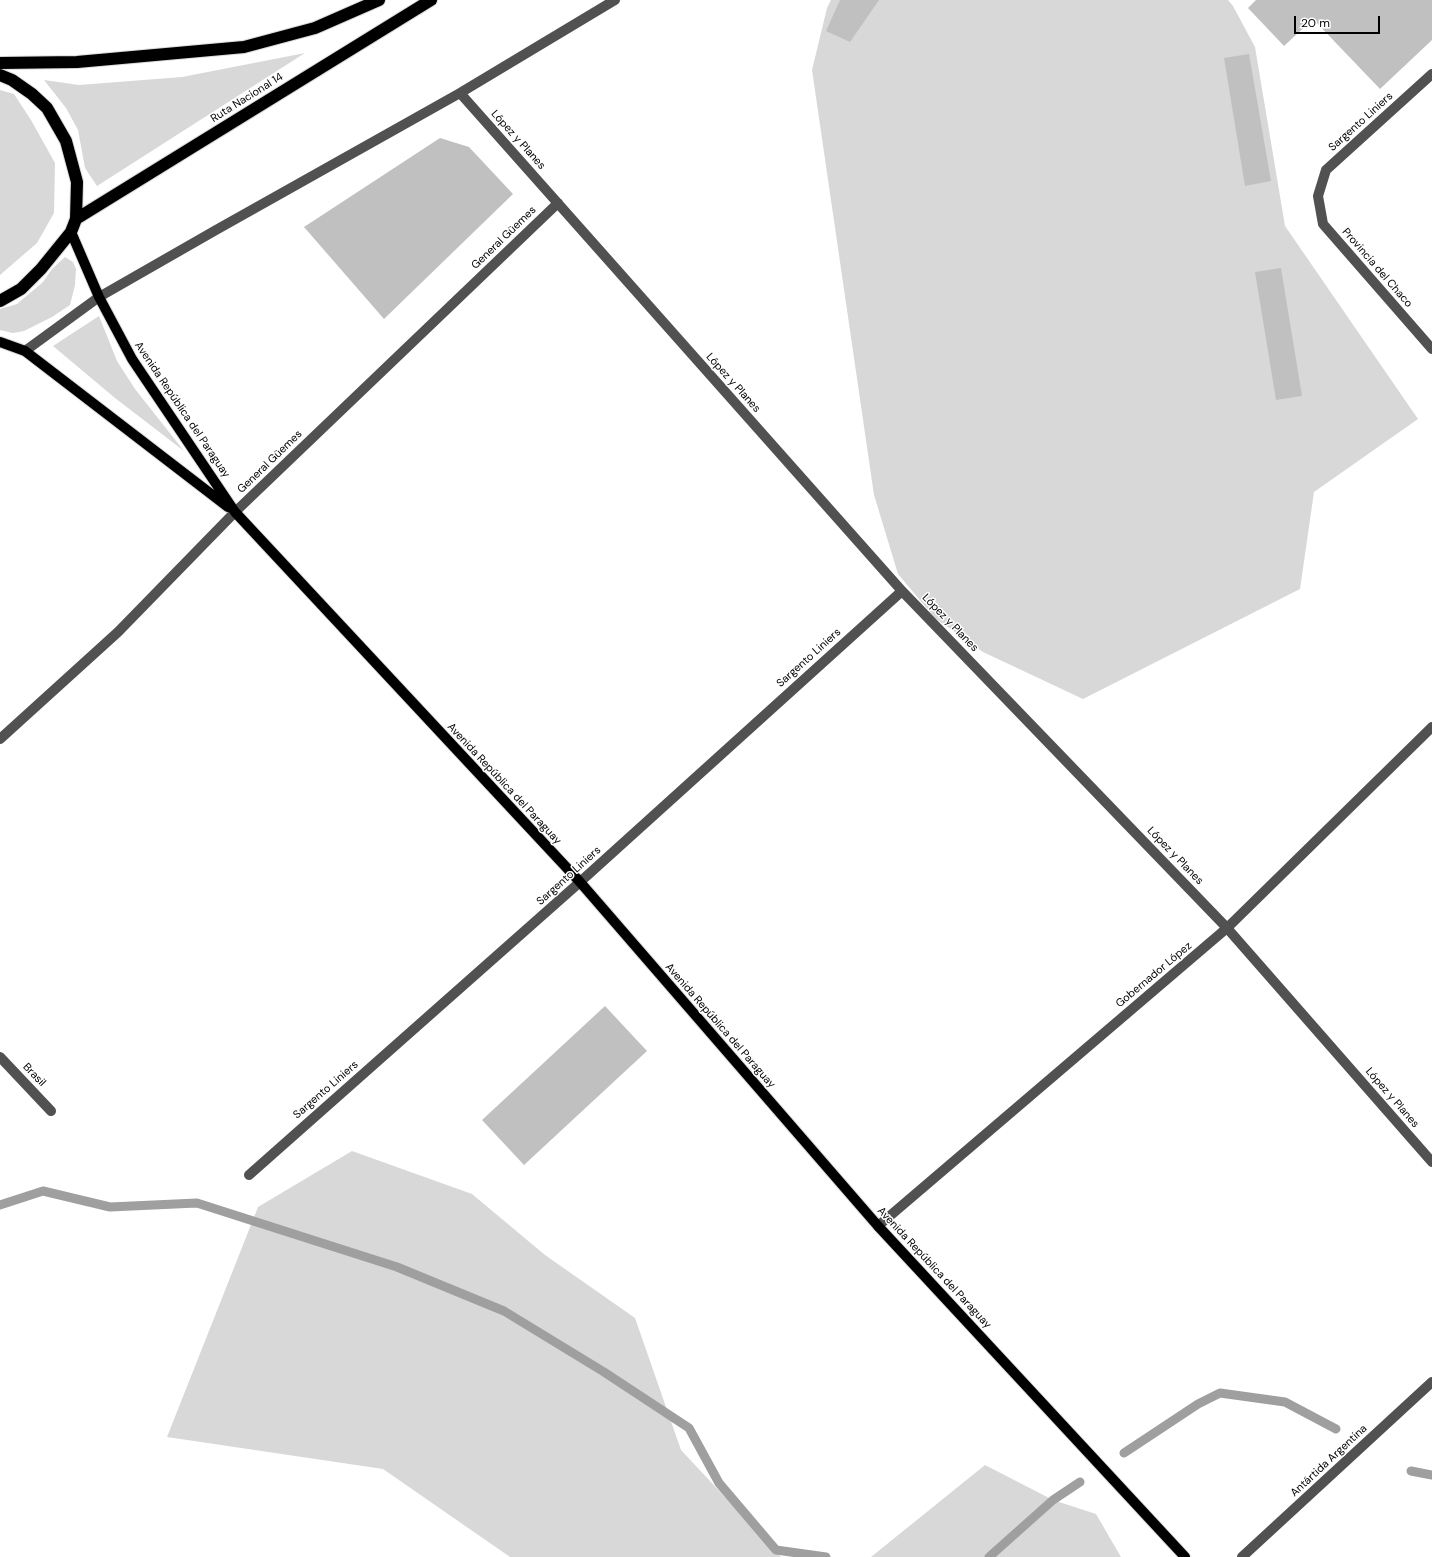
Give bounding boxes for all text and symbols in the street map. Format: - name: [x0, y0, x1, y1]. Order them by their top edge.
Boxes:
- scale bar: [1296, 8, 1382, 34]
- text: 20 m: [1301, 15, 1330, 31]
- street label: Ruta Nacional 14: [208, 70, 286, 126]
- street label: Sargento Liniers: [1326, 90, 1396, 154]
- street label: López y Planes: [488, 108, 548, 172]
- street label: General Güemes: [469, 204, 539, 272]
- street label: Provincia del Chaco: [1339, 226, 1415, 310]
- street label: Avenida República del Paraguay: [131, 340, 233, 480]
- street label: López y Planes: [703, 351, 763, 415]
- street label: General Güemes: [235, 428, 305, 496]
- street label: López y Planes: [919, 591, 981, 655]
- street label: Sargento Liniers: [774, 626, 844, 690]
- street label: Avenida República del Paraguay: [444, 721, 564, 847]
- street label: López y Planes: [1144, 824, 1206, 888]
- street label: Sargento Liniers: [534, 844, 604, 908]
- street label: Gobernador López: [1113, 939, 1195, 1011]
- street label: Avenida República del Paraguay: [662, 961, 778, 1091]
- street label: Sargento Liniers: [291, 1058, 361, 1122]
- street label: Brasil: [20, 1061, 48, 1089]
- street label: López y Planes: [1362, 1065, 1422, 1131]
- street label: Avenida República del Paraguay: [874, 1205, 994, 1331]
- street label: Antártida Argentina: [1288, 1422, 1370, 1500]

